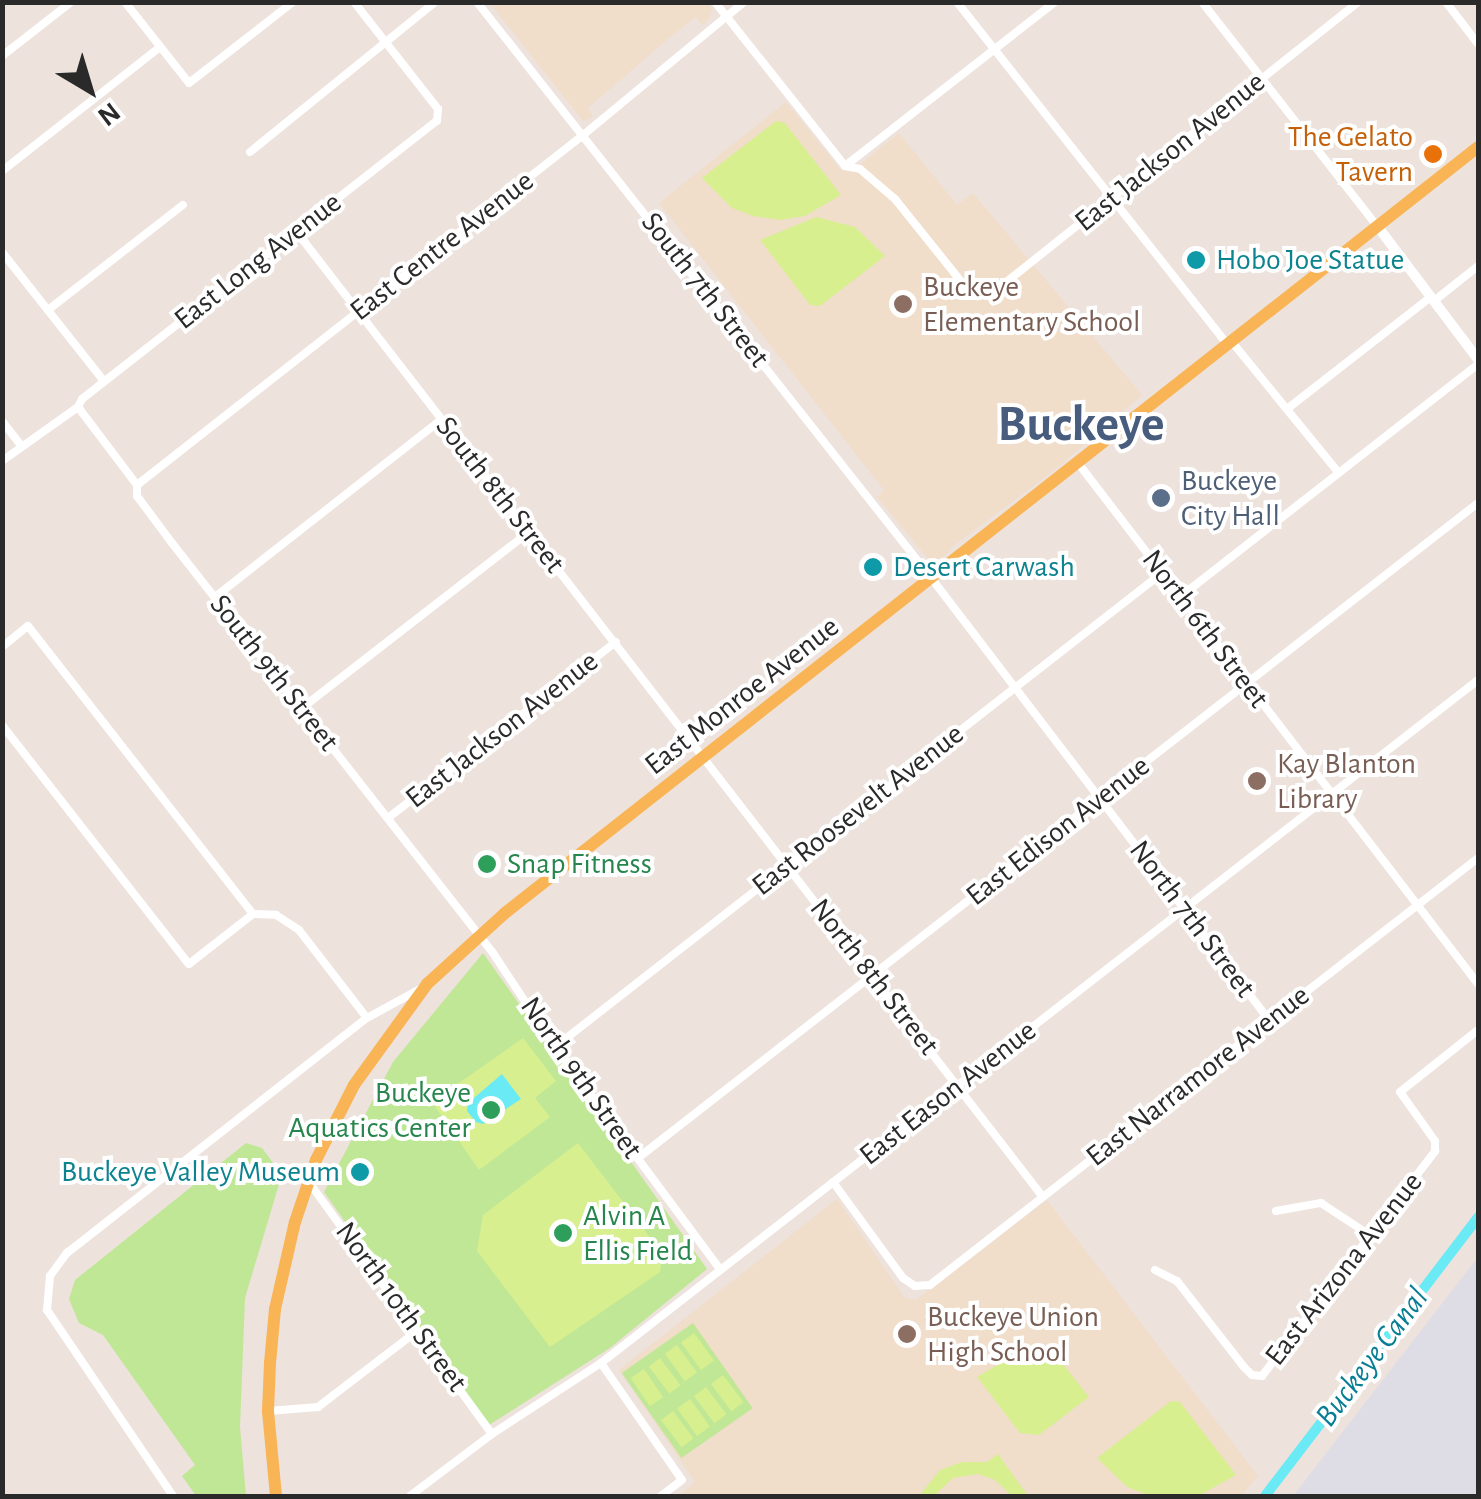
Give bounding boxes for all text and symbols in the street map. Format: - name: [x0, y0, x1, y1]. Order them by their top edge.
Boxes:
- north arrow: [40, 40, 140, 140]
- street label: East Jackson Avenue: [1068, 64, 1272, 240]
- text: N: [92, 97, 125, 131]
- place label: The Gelato Tavern: [1288, 119, 1413, 190]
- marker: The Gelato Tavern: [1422, 143, 1444, 165]
- street label: East Centre Avenue: [343, 163, 541, 329]
- street label: East Long Avenue: [167, 185, 349, 337]
- street label: South 7th Street: [633, 205, 777, 375]
- place label: Hobo Joe Statue: [1216, 242, 1404, 278]
- marker: Hobo Joe Statue: [1185, 249, 1207, 271]
- place label: Buckeye Elementary School: [923, 269, 1140, 340]
- marker: Buckeye Elementary School: [892, 293, 914, 315]
- district label: Buckeye: [998, 396, 1164, 456]
- street label: South 8th Street: [428, 410, 572, 580]
- place label: Buckeye City Hall: [1181, 463, 1280, 534]
- marker: Buckeye City Hall: [1150, 487, 1172, 509]
- street label: North 6th Street: [1134, 543, 1276, 715]
- place label: Desert Carwash: [893, 549, 1075, 585]
- marker: Desert Carwash: [862, 556, 884, 578]
- street label: South 9th Street: [202, 588, 346, 758]
- street label: East Monroe Avenue: [638, 609, 846, 783]
- street label: East Jackson Avenue: [399, 644, 605, 816]
- street label: East Roosevelt Avenue: [745, 716, 971, 904]
- place label: Kay Blanton Library: [1277, 746, 1416, 816]
- street label: East Edison Avenue: [959, 748, 1157, 914]
- marker: Kay Blanton Library: [1246, 770, 1268, 792]
- street label: North 7th Street: [1121, 833, 1263, 1005]
- place label: Snap Fitness: [507, 846, 652, 882]
- marker: Snap Fitness: [476, 853, 498, 875]
- street label: North 8th Street: [802, 891, 946, 1063]
- street label: East Narramore Avenue: [1079, 978, 1317, 1174]
- street label: North 9th Street: [512, 990, 650, 1166]
- street label: East Eason Avenue: [852, 1013, 1044, 1173]
- place label: Buckeye Aquatics Center: [288, 1075, 471, 1146]
- marker: Buckeye Aquatics Center: [480, 1099, 502, 1121]
- place label: Buckeye Valley Museum: [61, 1154, 340, 1190]
- marker: Buckeye Valley Museum: [349, 1161, 371, 1183]
- street label: East Arizona Avenue: [1257, 1165, 1431, 1373]
- place label: Alvin A Ellis Field: [583, 1198, 693, 1268]
- street label: North 10th Street: [327, 1215, 475, 1399]
- marker: Alvin A Ellis Field: [552, 1222, 574, 1244]
- water label: Buckeye Canal: [1307, 1280, 1437, 1434]
- place label: Buckeye Union High School: [927, 1299, 1099, 1370]
- marker: Buckeye Union High School: [896, 1323, 918, 1345]

